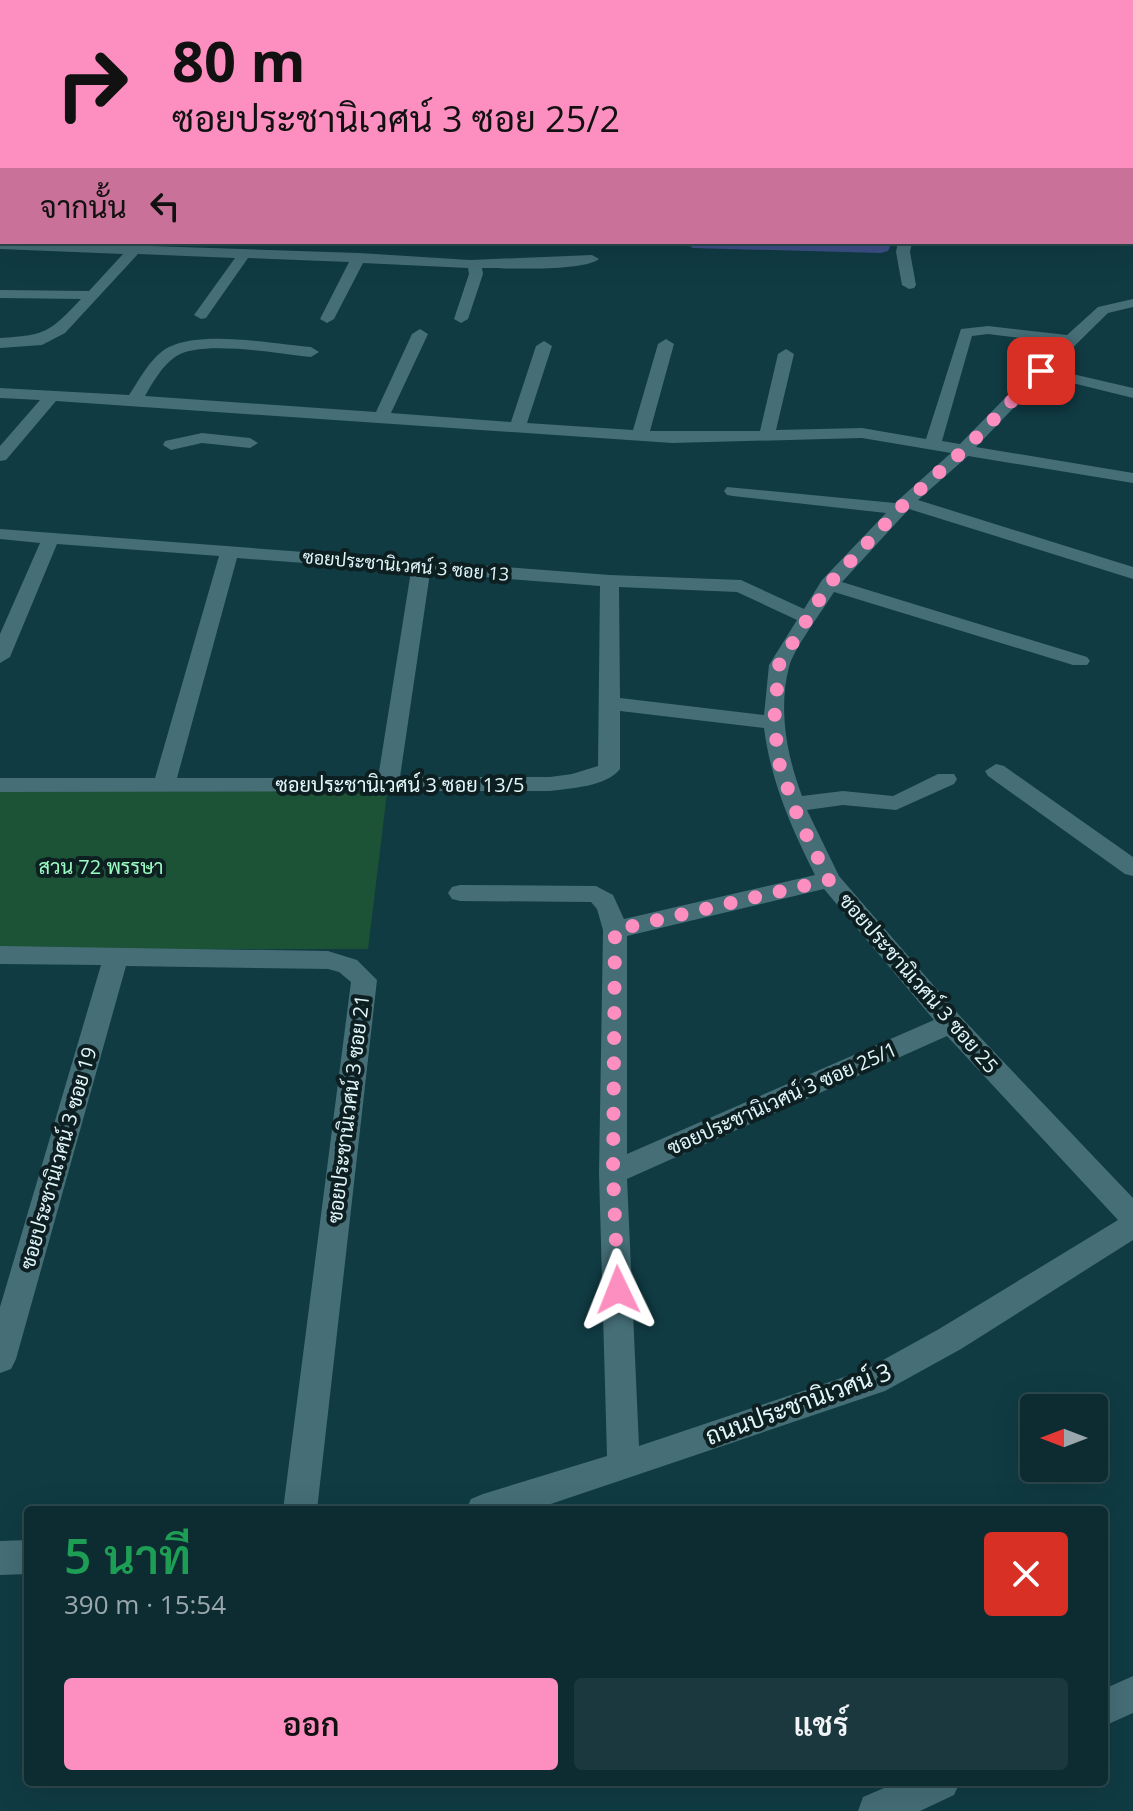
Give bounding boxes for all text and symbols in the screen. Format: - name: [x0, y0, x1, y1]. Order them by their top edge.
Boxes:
- text: 80 m: [172, 22, 306, 98]
- icon: right: [40, 32, 144, 136]
- text: ซอยประชานิเวศน์ 3 ซอย 25/2: [172, 94, 620, 143]
- icon: left: [143, 184, 187, 228]
- text: จากนั้น: [40, 186, 127, 227]
- pin: [1007, 337, 1075, 405]
- icon: arrive: [1019, 349, 1063, 393]
- street label: ซอยประชานิเวศน์ 3 ซอย 13: [302, 544, 510, 586]
- street label: ซอยประชานิเวศน์ 3 ซอย 13/5: [276, 771, 524, 798]
- park label: สวน 72 พรรษา: [39, 853, 163, 880]
- street label: ซอยประชานิเวศน์ 3 ซอย 25: [833, 887, 1005, 1079]
- street label: ซอยประชานิเวศน์ 3 ซอย 21: [321, 993, 375, 1225]
- street label: ซอยประชานิเวศน์ 3 ซอย 25/1: [663, 1035, 901, 1161]
- street label: ซอยประชานิเวศน์ 3 ซอย 19: [13, 1044, 103, 1272]
- position arrow: [576, 1248, 660, 1332]
- street label: ถนนประชานิเวศน์ 3: [700, 1354, 896, 1452]
- north arrow: [1020, 1394, 1108, 1482]
- map controls: [1020, 1394, 1108, 1482]
- text: 5 นาที: [64, 1523, 191, 1588]
- button: close: [984, 1532, 1068, 1616]
- text: 390 m · 15:54: [64, 1586, 226, 1622]
- button: ออก: [64, 1678, 558, 1770]
- button: แชร์: [574, 1678, 1068, 1770]

